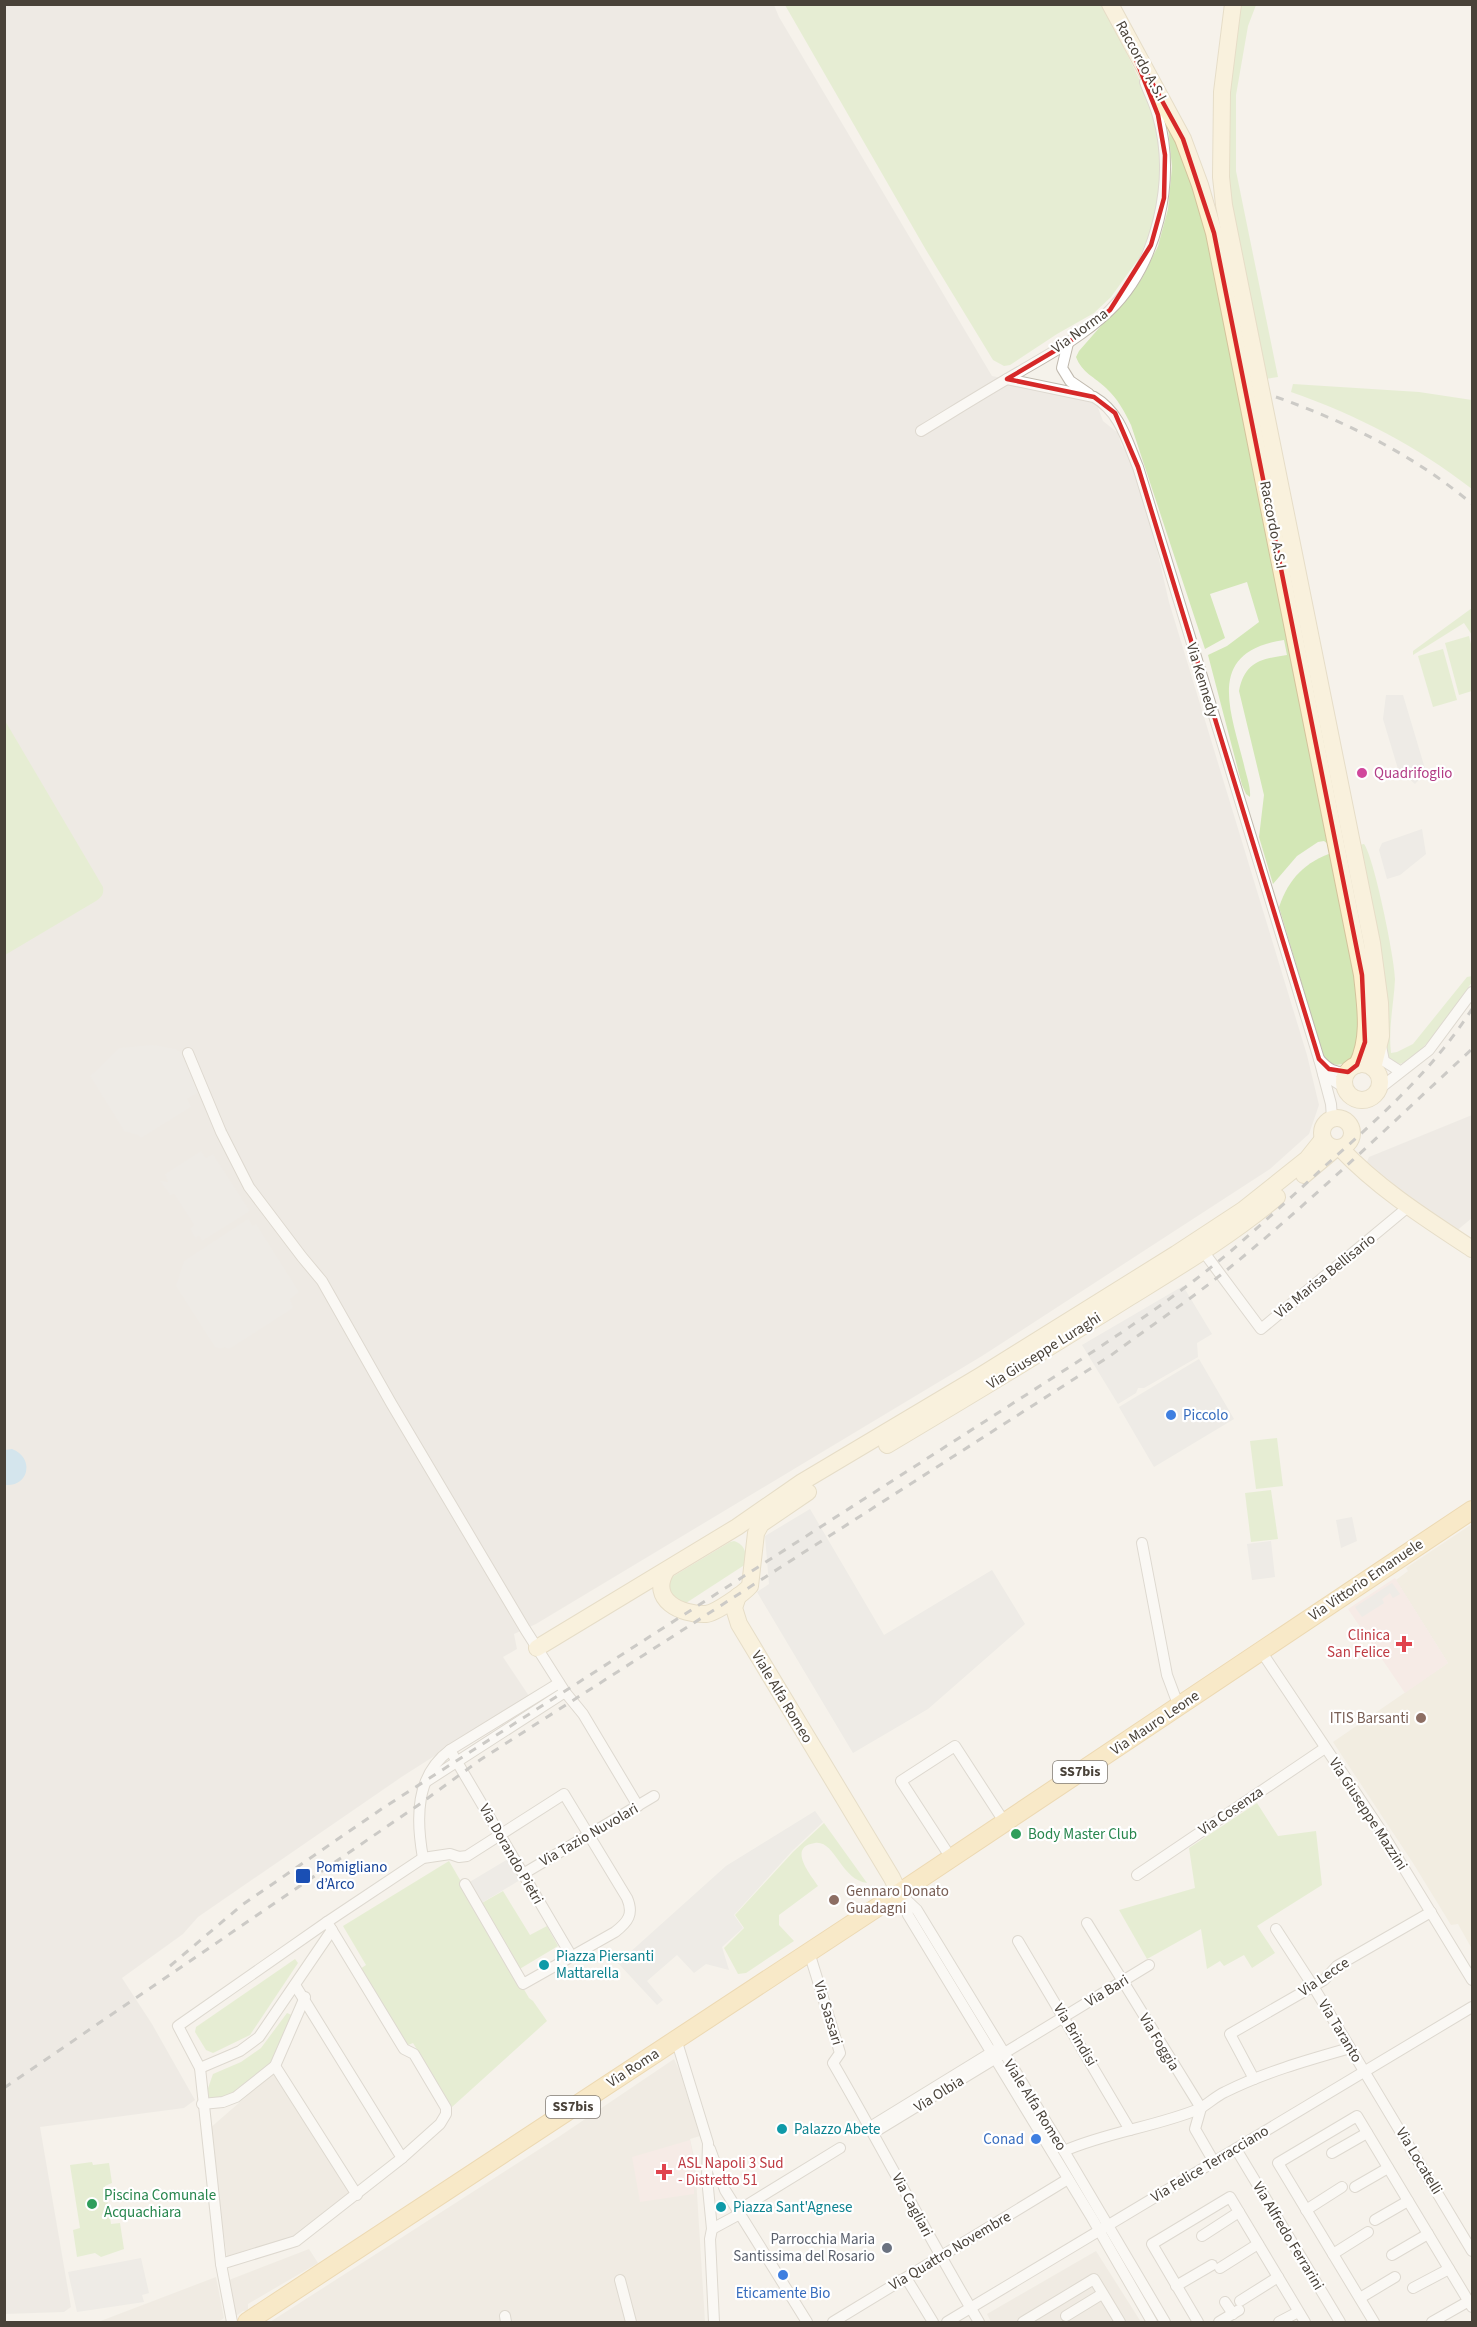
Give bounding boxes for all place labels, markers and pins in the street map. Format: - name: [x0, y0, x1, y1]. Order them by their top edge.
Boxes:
- place label: Quadrifoglio: [1374, 763, 1452, 784]
- marker: Quadrifoglio: [1355, 766, 1369, 780]
- place label: Piccolo: [1183, 1405, 1228, 1426]
- marker: Piccolo: [1164, 1408, 1178, 1422]
- place label: Clinica San Felice: [1327, 1625, 1390, 1663]
- marker: Clinica San Felice: [1395, 1635, 1413, 1653]
- place label: ITIS Barsanti: [1330, 1708, 1409, 1729]
- marker: ITIS Barsanti: [1414, 1711, 1428, 1725]
- place label: Body Master Club: [1028, 1824, 1137, 1845]
- marker: Body Master Club: [1009, 1827, 1023, 1841]
- place label: Pomigliano d’Arco: [316, 1857, 387, 1895]
- marker: Pomigliano d’Arco: [294, 1867, 312, 1885]
- place label: Gennaro Donato Guadagni: [846, 1881, 949, 1919]
- marker: Gennaro Donato Guadagni: [827, 1893, 841, 1907]
- place label: Piazza Piersanti Mattarella: [556, 1946, 654, 1984]
- marker: Piazza Piersanti Mattarella: [537, 1958, 551, 1972]
- place label: Palazzo Abete: [794, 2119, 881, 2140]
- marker: Palazzo Abete: [775, 2122, 789, 2136]
- place label: Conad: [983, 2129, 1024, 2150]
- marker: Conad: [1029, 2132, 1043, 2146]
- place label: ASL Napoli 3 Sud - Distretto 51: [678, 2153, 784, 2191]
- marker: ASL Napoli 3 Sud - Distretto 51: [655, 2163, 673, 2181]
- place label: Piscina Comunale Acquachiara: [104, 2185, 216, 2223]
- marker: Piscina Comunale Acquachiara: [85, 2197, 99, 2211]
- place label: Piazza Sant'Agnese: [733, 2197, 853, 2218]
- marker: Piazza Sant'Agnese: [714, 2200, 728, 2214]
- place label: Parrocchia Maria Santissima del Rosario: [733, 2229, 875, 2267]
- marker: Parrocchia Maria Santissima del Rosario: [880, 2241, 894, 2255]
- marker: Eticamente Bio: [776, 2268, 790, 2282]
- place label: Eticamente Bio: [736, 2283, 830, 2304]

